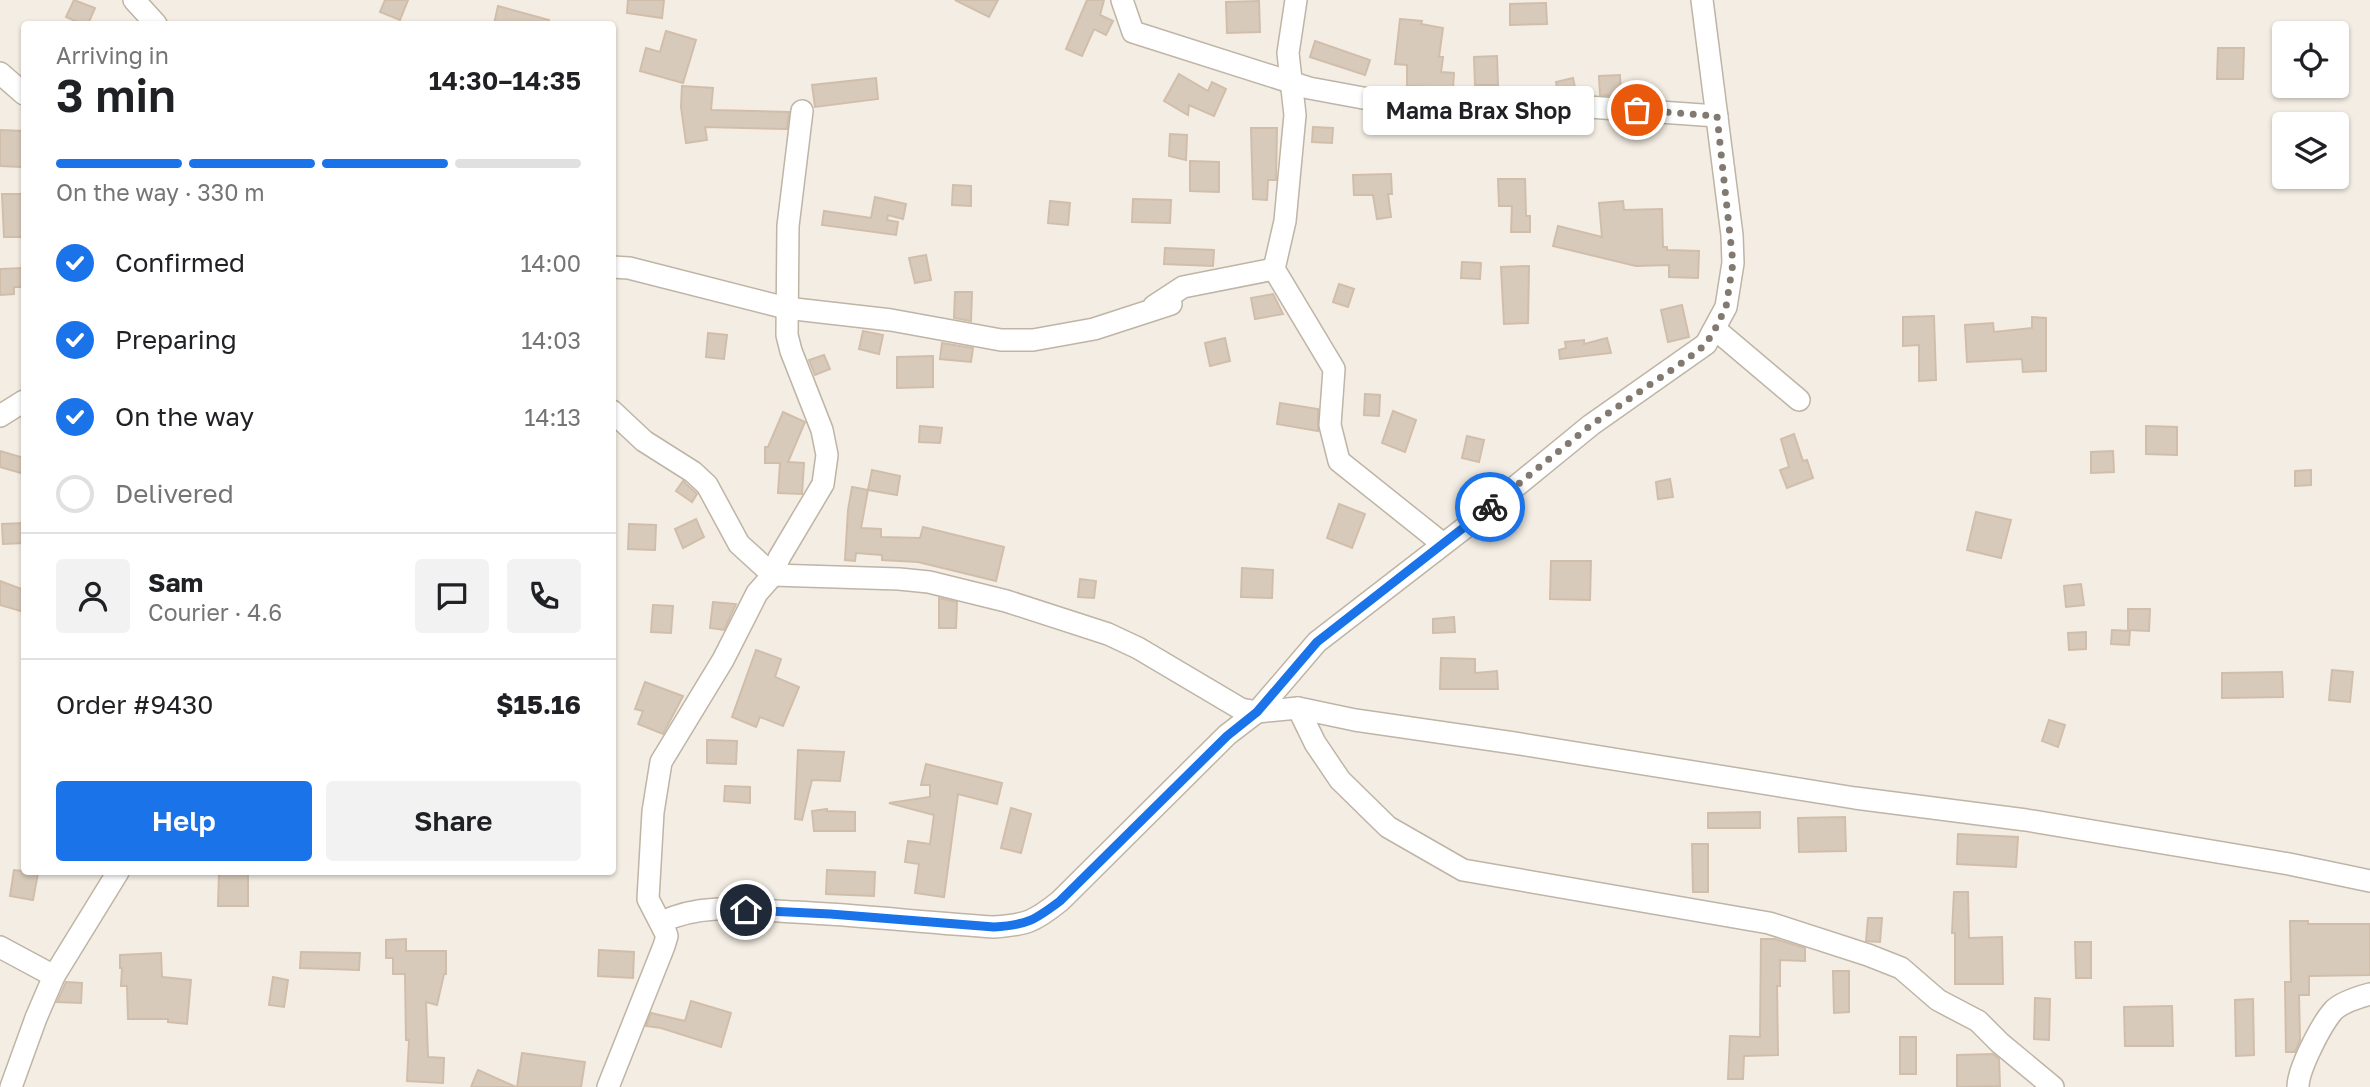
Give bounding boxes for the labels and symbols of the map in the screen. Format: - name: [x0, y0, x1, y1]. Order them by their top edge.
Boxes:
- pin: [1607, 80, 1667, 140]
- callout: Mama Brax Shop: [1364, 86, 1595, 134]
- courier: [1455, 472, 1525, 542]
- pin: [716, 880, 776, 940]

